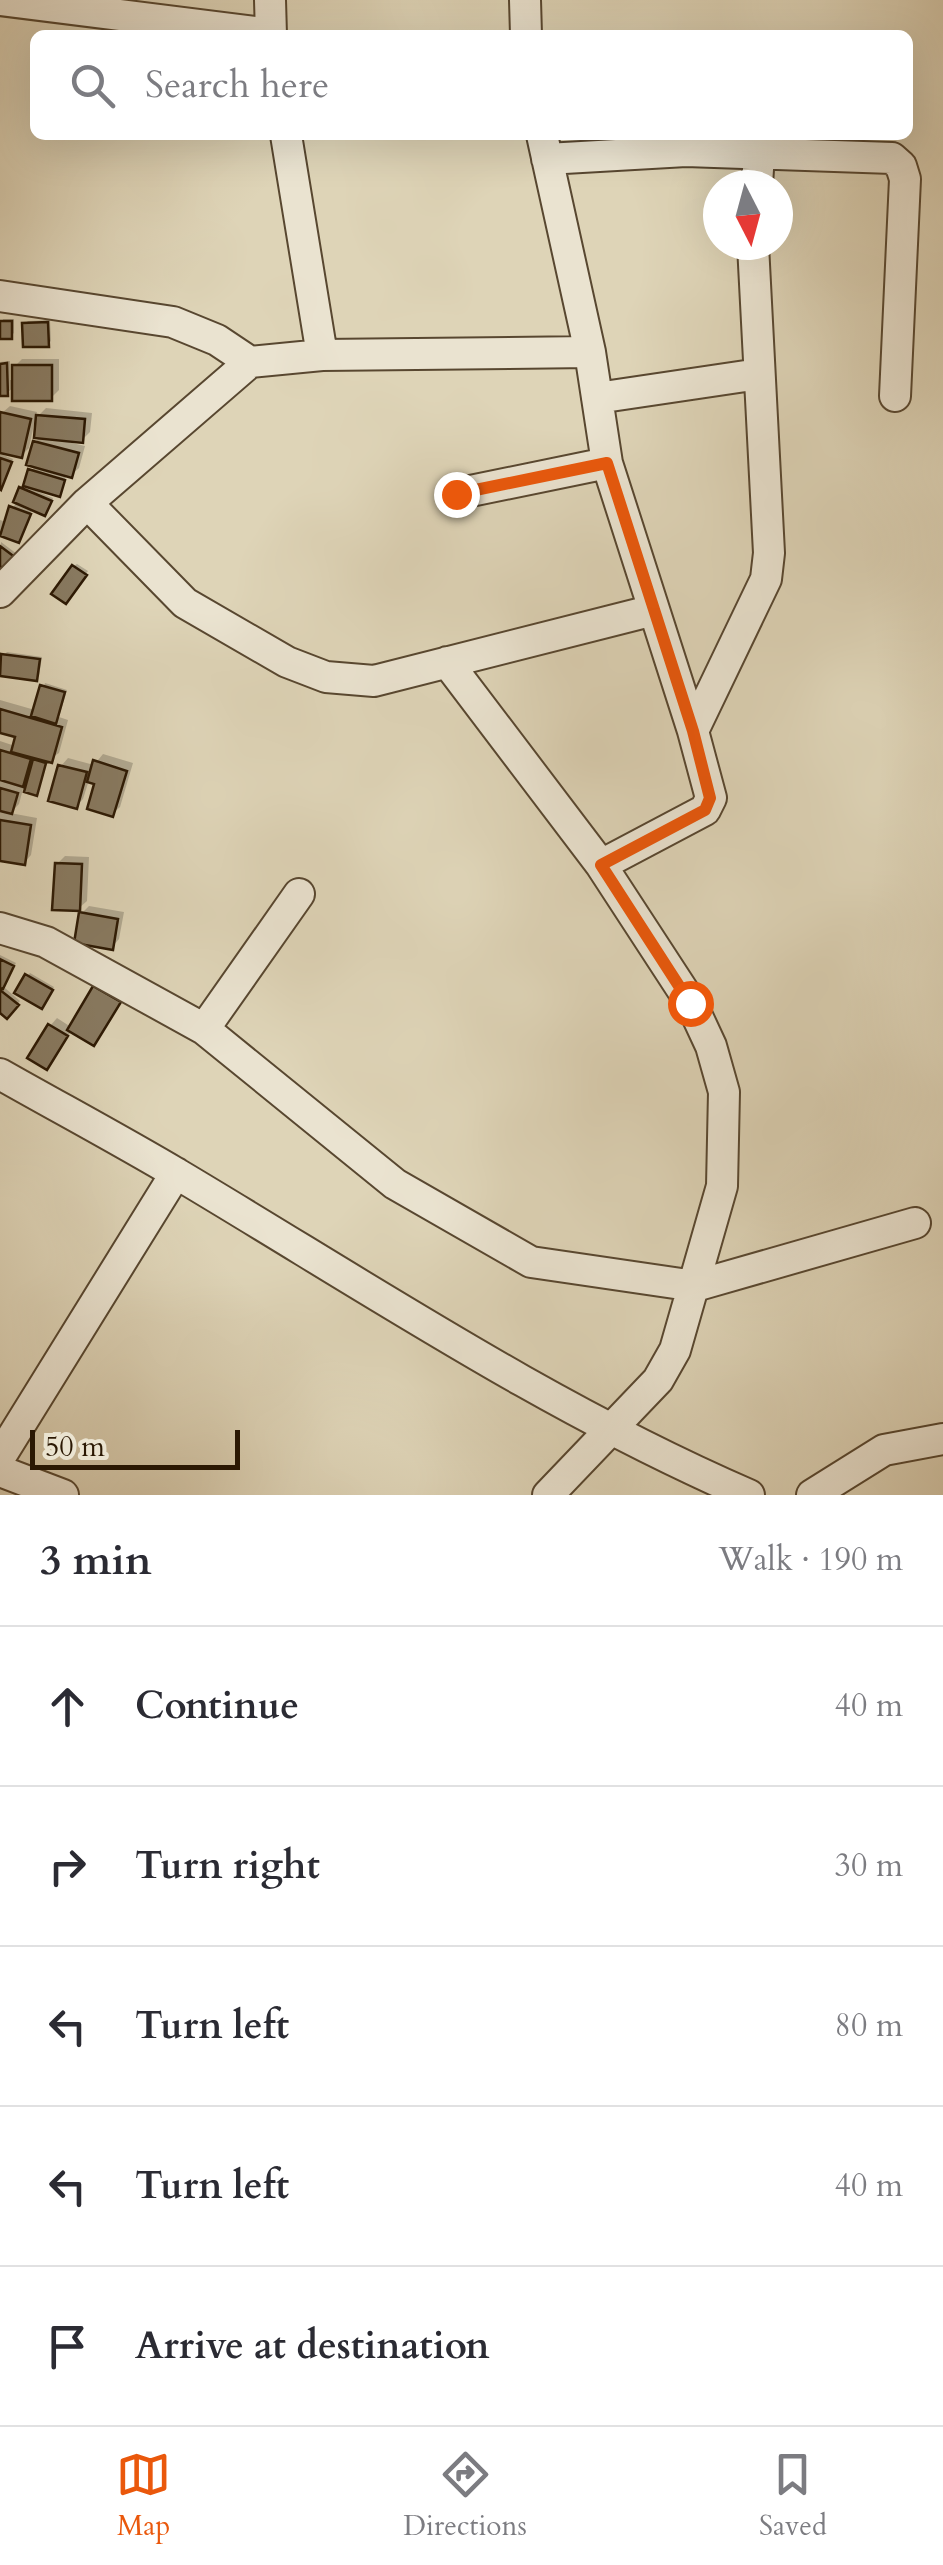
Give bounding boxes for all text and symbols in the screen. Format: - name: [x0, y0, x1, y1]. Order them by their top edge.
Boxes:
- search box: [30, 30, 913, 140]
- icon: search: [65, 58, 120, 113]
- text: Search here: [145, 59, 329, 111]
- north arrow: [703, 170, 793, 260]
- route end: [434, 472, 480, 518]
- route start: [668, 981, 714, 1027]
- scale bar: [30, 1425, 240, 1470]
- text: 50 m: [45, 1428, 105, 1466]
- text: 3 min: [40, 1532, 152, 1589]
- text: Walk · 190 m: [718, 1538, 903, 1582]
- icon: ahead: [40, 1679, 95, 1734]
- text: Continue: [135, 1680, 299, 1732]
- text: 40 m: [835, 1684, 903, 1728]
- icon: right: [40, 1839, 95, 1894]
- text: Turn right: [135, 1840, 320, 1892]
- text: 30 m: [835, 1844, 903, 1888]
- icon: left: [40, 1999, 95, 2054]
- text: Turn left: [135, 2000, 289, 2052]
- text: 80 m: [835, 2004, 903, 2048]
- icon: left: [40, 2159, 95, 2214]
- text: Turn left: [135, 2160, 289, 2212]
- text: 40 m: [835, 2164, 903, 2208]
- icon: arrive: [40, 2319, 95, 2374]
- text: Arrive at destination: [135, 2320, 490, 2372]
- tab: Map: [116, 2447, 171, 2545]
- tab: Directions: [403, 2447, 527, 2545]
- tab: Saved: [759, 2447, 827, 2545]

